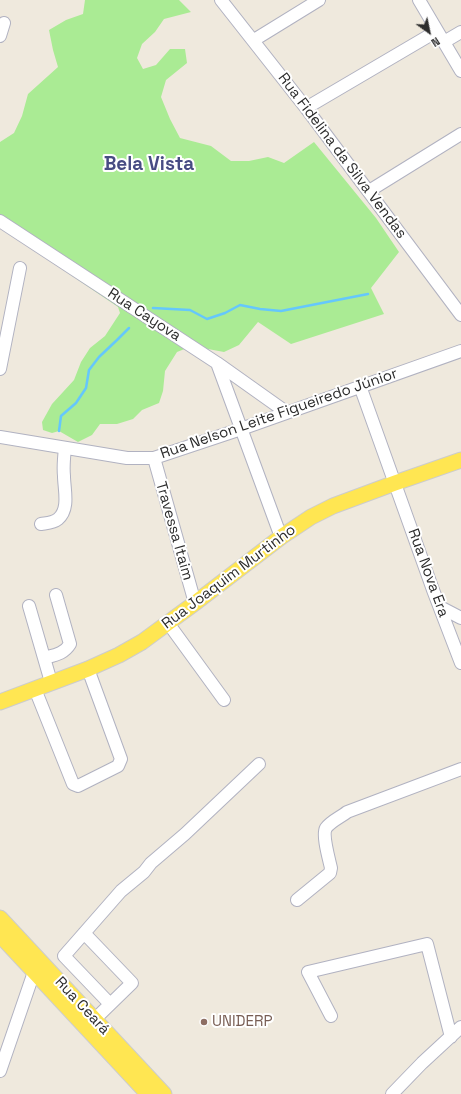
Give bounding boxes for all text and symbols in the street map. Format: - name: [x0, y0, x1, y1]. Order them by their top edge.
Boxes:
- north arrow: [409, 12, 449, 52]
- text: N: [429, 34, 442, 50]
- street label: Rua Fidelina da Silva Vendas: [274, 70, 410, 242]
- district label: Bela Vista: [104, 154, 194, 176]
- street label: Rua Cayova: [104, 285, 184, 345]
- street label: Rua Nelson Leite Figueiredo Júnior: [158, 365, 400, 463]
- street label: Travessa Itaim: [151, 480, 197, 582]
- street label: Rua Joaquim Murtinho: [159, 521, 299, 633]
- street label: Rua Nova Era: [404, 526, 452, 620]
- street label: Rua Ceará: [51, 973, 113, 1039]
- place label: UNIDERP: [212, 1013, 272, 1031]
- marker: UNIDERP: [199, 1017, 209, 1027]

